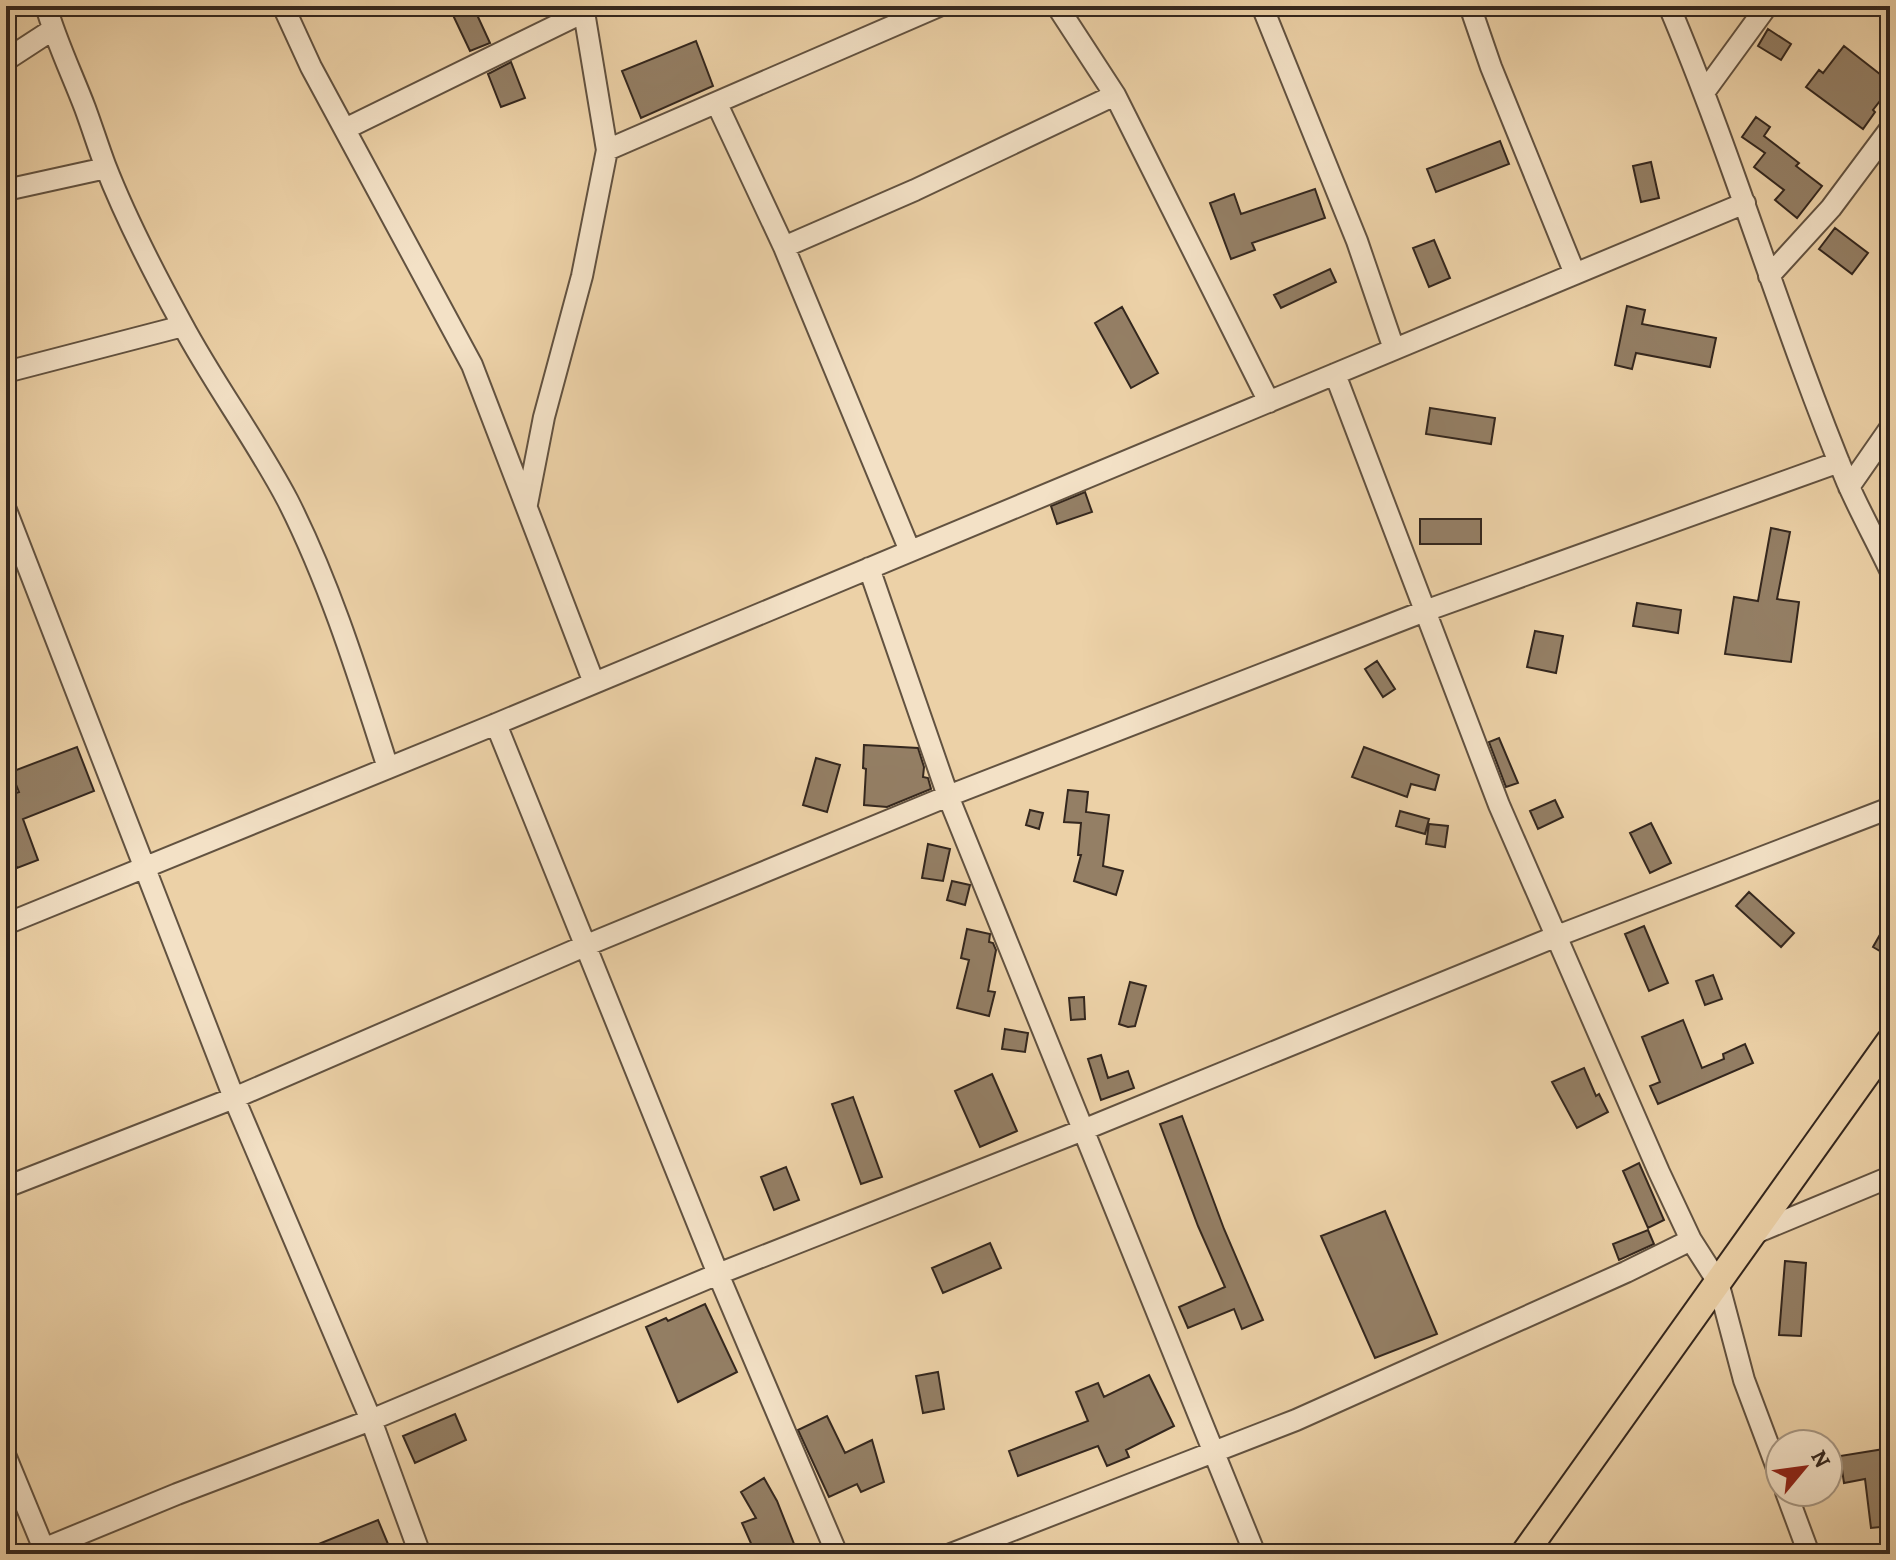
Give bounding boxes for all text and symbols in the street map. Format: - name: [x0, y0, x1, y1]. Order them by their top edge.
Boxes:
- north arrow: [1764, 1428, 1844, 1508]
- text: N: [1804, 1445, 1838, 1473]

